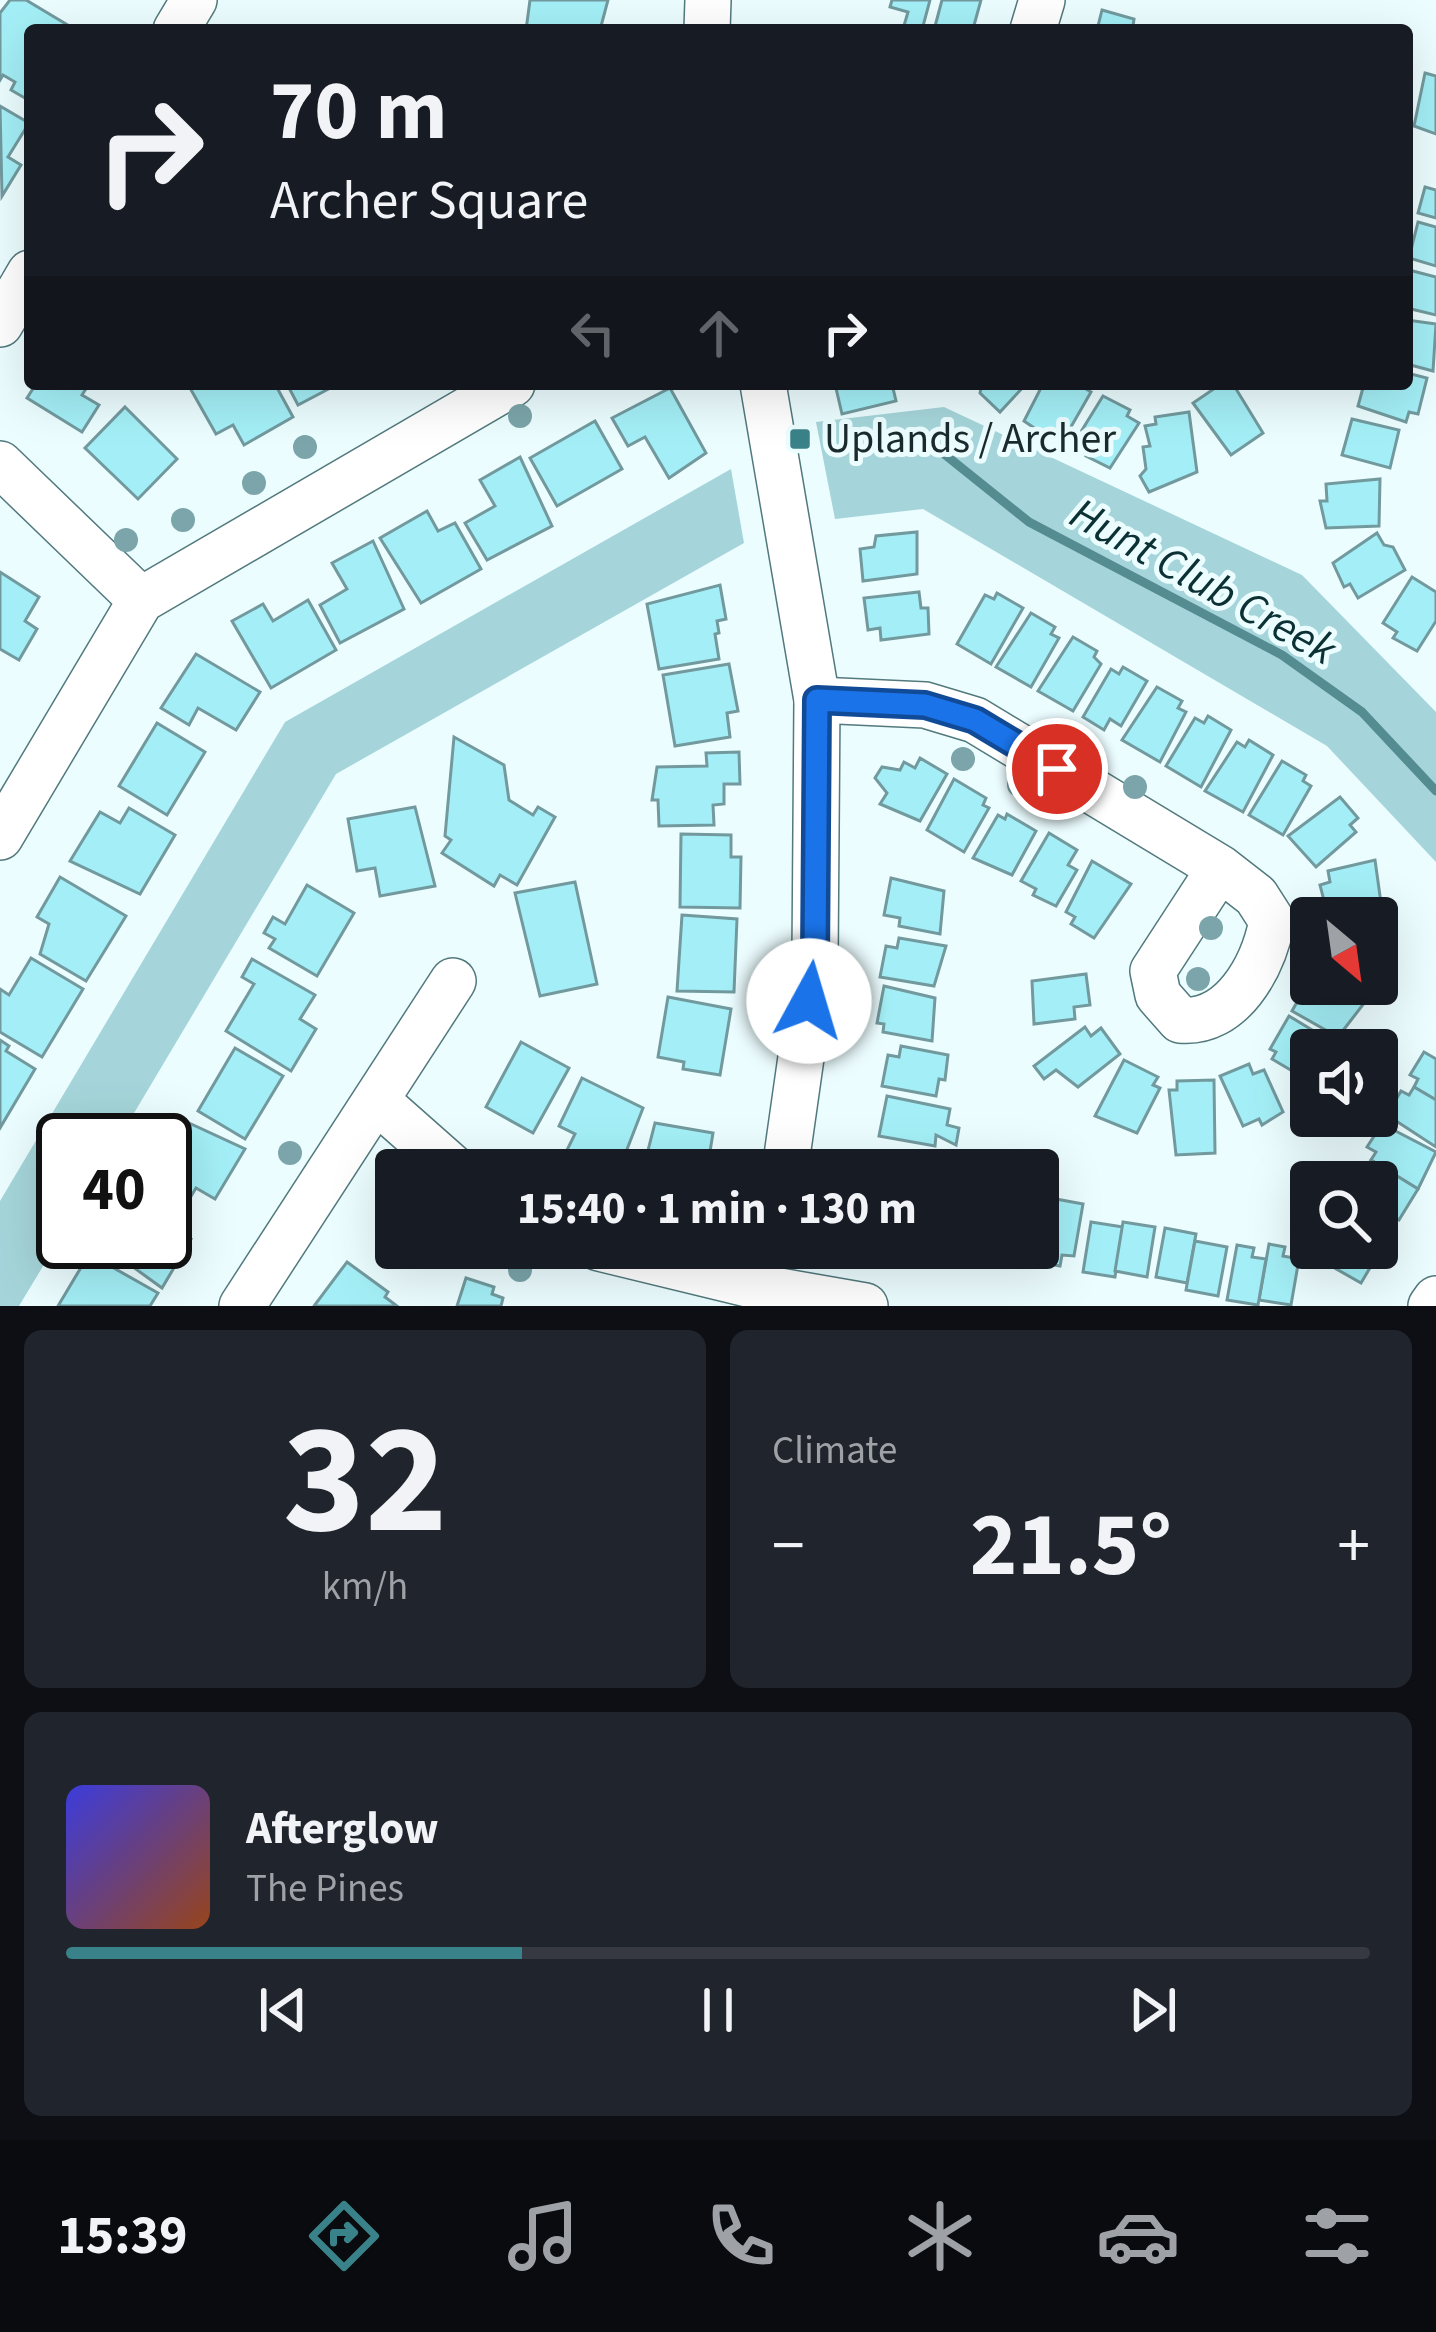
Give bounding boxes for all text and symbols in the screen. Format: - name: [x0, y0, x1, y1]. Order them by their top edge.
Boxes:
- text: 70 m: [270, 52, 448, 172]
- icon: right: [72, 72, 228, 228]
- text: Archer Square: [270, 163, 588, 240]
- icon: left: [560, 300, 626, 366]
- icon: ahead: [686, 300, 752, 366]
- icon: right: [812, 300, 878, 366]
- place label: Uplands / Archer: [824, 409, 1116, 469]
- marker: Uplands / Archer: [787, 426, 813, 452]
- water label: Hunt Club Creek: [1058, 482, 1349, 682]
- pin: [1006, 718, 1108, 820]
- icon: arrive: [1024, 736, 1090, 802]
- north arrow: [1290, 897, 1398, 1005]
- map controls: [1290, 897, 1398, 1269]
- position arrow: [746, 938, 872, 1064]
- button: sound: [1290, 1029, 1398, 1137]
- speed limit sign: 40: [36, 1113, 192, 1269]
- button: search: [1290, 1161, 1398, 1269]
- text: 15:40 · 1 min · 130 m: [517, 1177, 917, 1241]
- text: 32: [283, 1370, 447, 1592]
- text: Climate: [772, 1423, 897, 1479]
- text: 21.5°: [970, 1482, 1172, 1610]
- text: −: [772, 1499, 805, 1593]
- text: +: [1337, 1499, 1370, 1593]
- text: km/h: [322, 1559, 408, 1615]
- text: Afterglow: [246, 1797, 439, 1861]
- text: The Pines: [246, 1861, 404, 1917]
- icon: previous: [250, 1977, 316, 2043]
- icon: pause: [685, 1977, 751, 2043]
- icon: next: [1120, 1977, 1186, 2043]
- icon: directions: [302, 2194, 386, 2278]
- icon: music: [501, 2194, 585, 2278]
- icon: phone: [699, 2194, 783, 2278]
- icon: climate: [898, 2194, 982, 2278]
- icon: car: [1096, 2194, 1180, 2278]
- icon: filters: [1295, 2194, 1379, 2278]
- text: 15:39: [57, 2198, 188, 2275]

